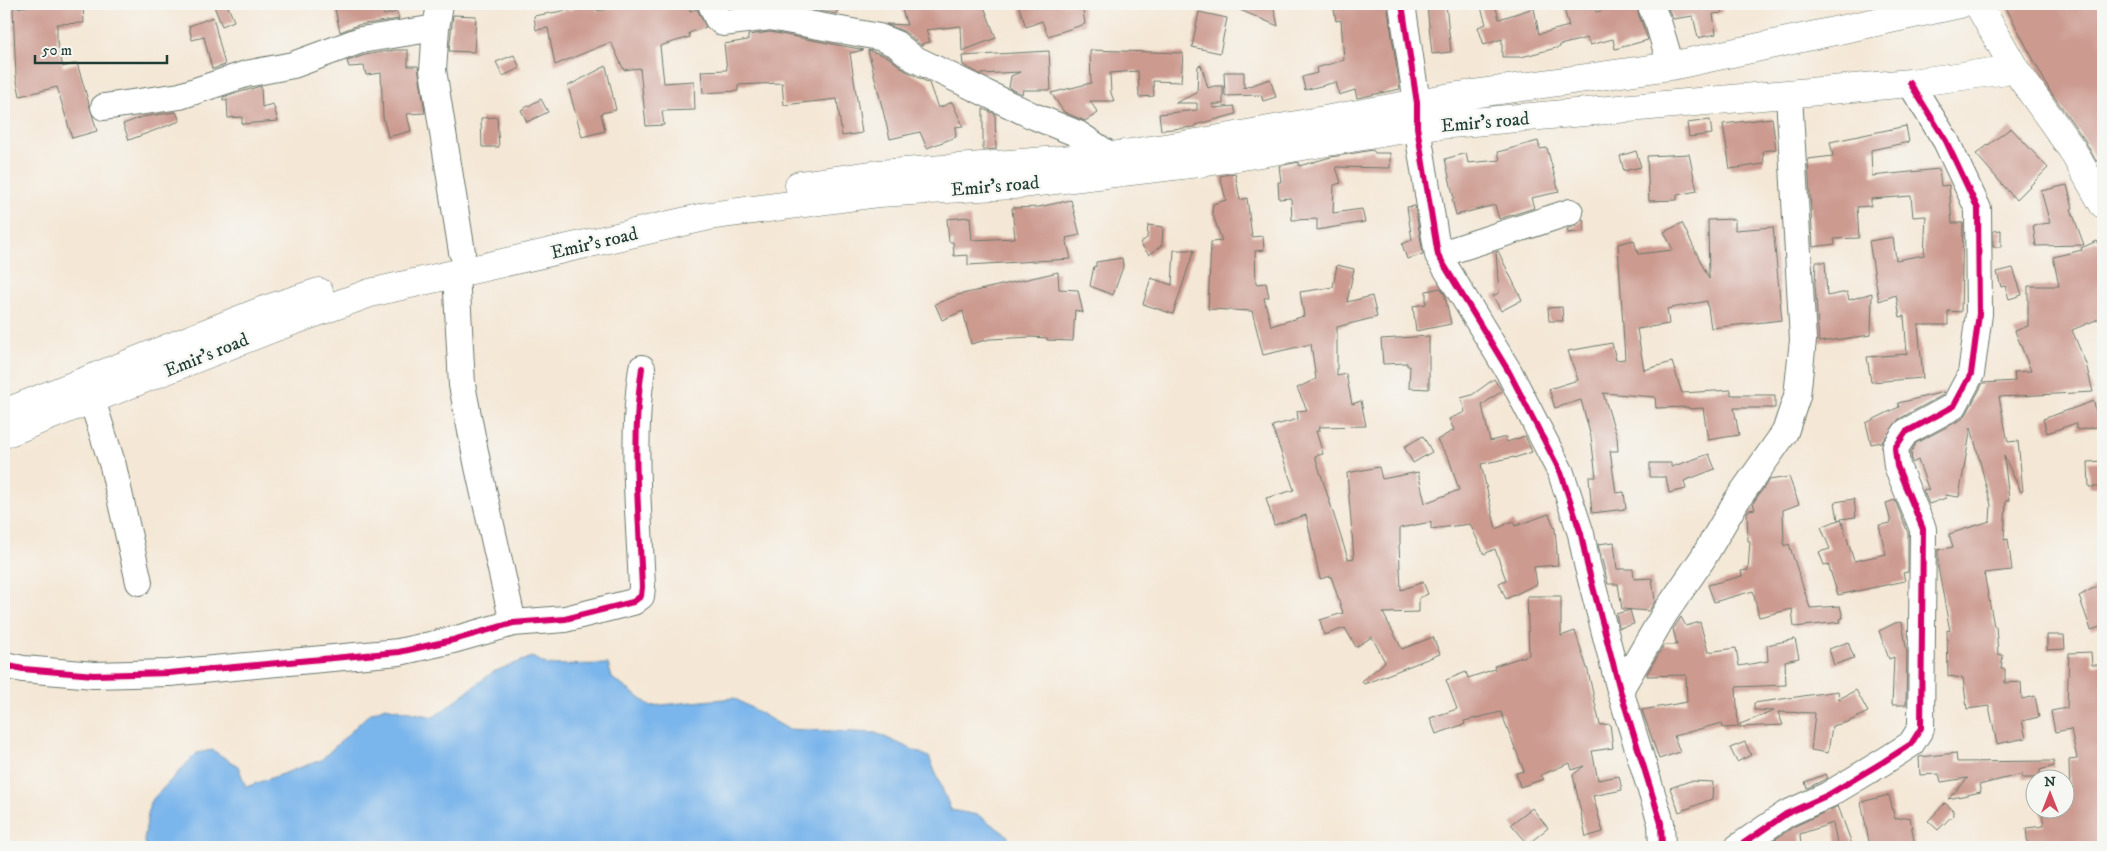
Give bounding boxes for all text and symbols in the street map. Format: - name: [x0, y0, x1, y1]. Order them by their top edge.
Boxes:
- scale bar: [35, 32, 168, 64]
- text: 50 m: [42, 41, 72, 60]
- street label: Emir's road: [1440, 107, 1531, 138]
- street label: Emir's road: [950, 171, 1041, 202]
- street label: Emir's road: [549, 222, 641, 265]
- street label: Emir's road: [161, 328, 252, 383]
- north arrow: [2024, 768, 2074, 818]
- text: N: [2044, 773, 2056, 791]

